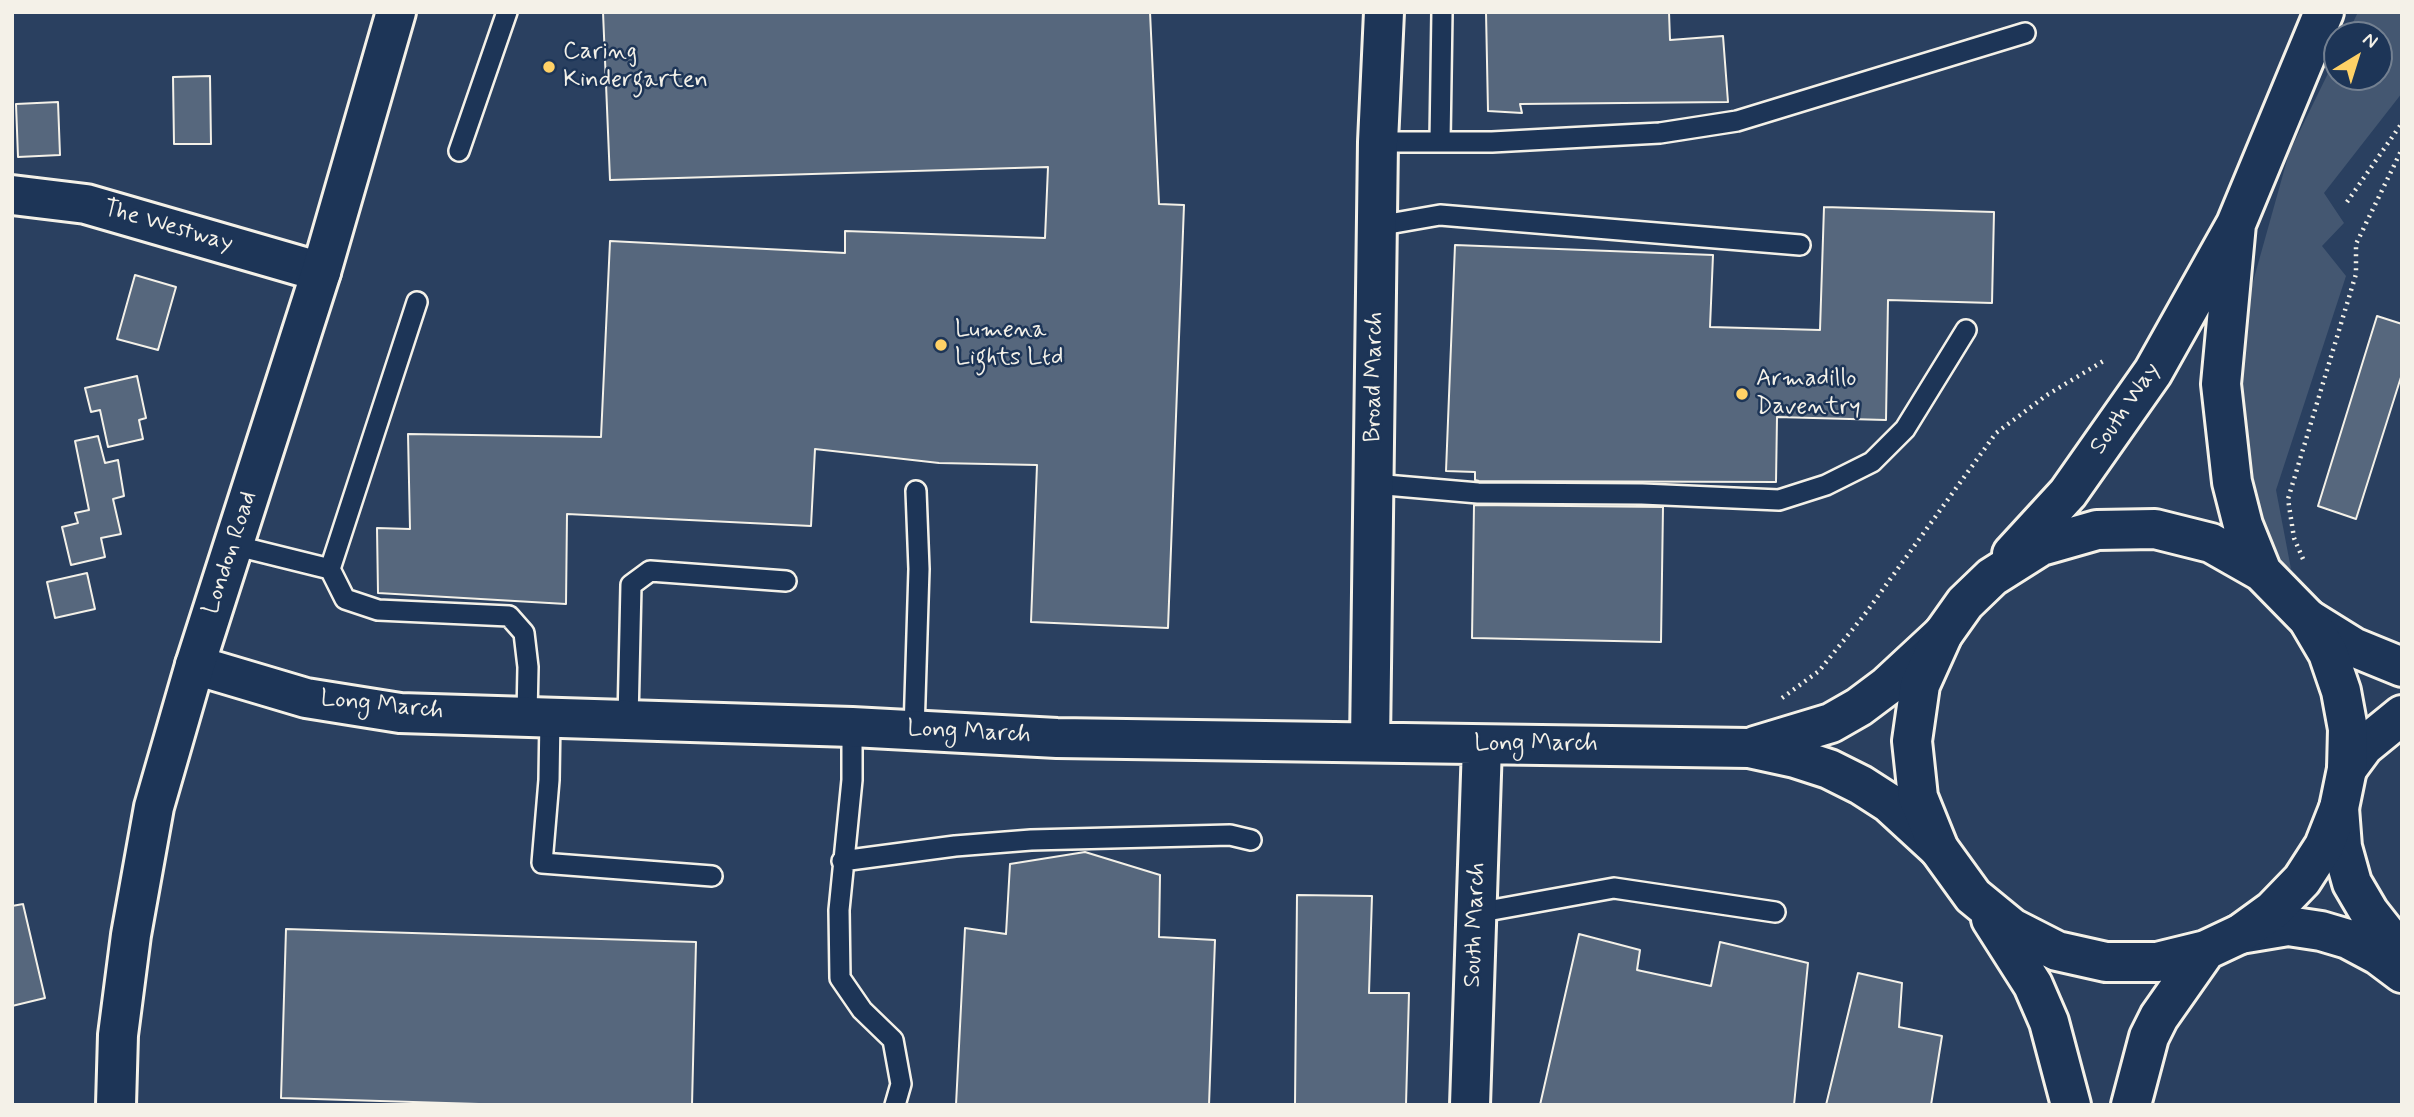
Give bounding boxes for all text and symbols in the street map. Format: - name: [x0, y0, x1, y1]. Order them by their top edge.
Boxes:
- north arrow: [2323, 21, 2393, 91]
- text: N: [2357, 27, 2383, 54]
- place label: Caring Kindergarten: [563, 39, 708, 95]
- marker: Caring Kindergarten: [541, 59, 557, 75]
- street label: The Westway: [100, 195, 236, 259]
- street label: Broad March: [1359, 311, 1391, 443]
- place label: Lumena Lights Ltd: [955, 317, 1064, 373]
- marker: Lumena Lights Ltd: [933, 337, 949, 353]
- street label: South Way: [2085, 357, 2167, 461]
- place label: Armadillo Daventry: [1756, 366, 1861, 422]
- marker: Armadillo Daventry: [1734, 386, 1750, 402]
- street label: London Road: [198, 488, 264, 618]
- street label: Long March: [319, 685, 445, 727]
- street label: Long March: [907, 715, 1031, 751]
- street label: Long March: [1474, 731, 1598, 759]
- street label: South March: [1459, 862, 1493, 988]

